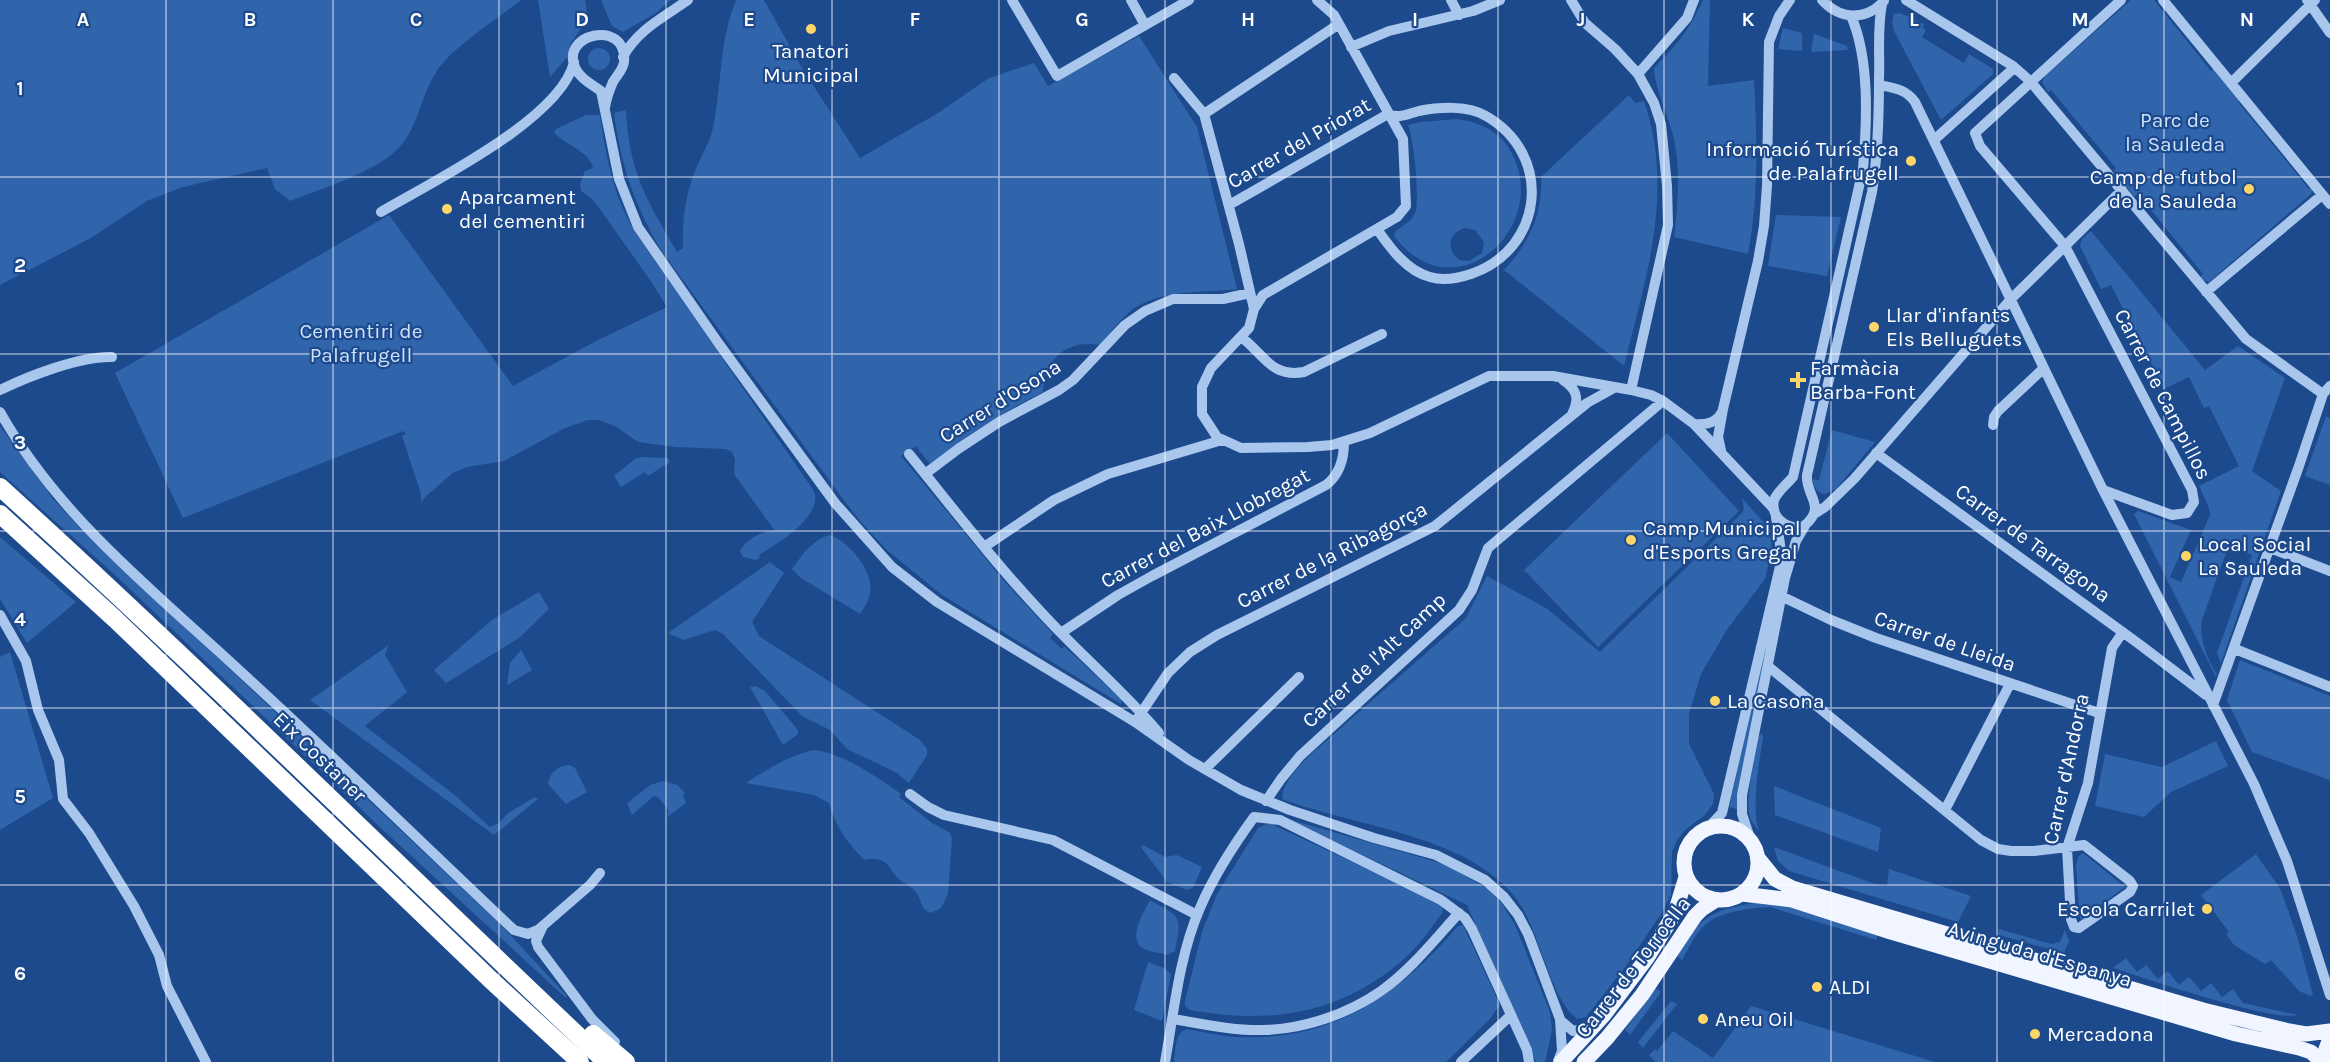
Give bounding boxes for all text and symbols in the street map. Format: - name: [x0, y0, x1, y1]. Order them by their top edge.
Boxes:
- text: A: [77, 8, 90, 31]
- text: B: [244, 8, 256, 31]
- text: C: [410, 8, 422, 31]
- text: D: [575, 8, 589, 31]
- text: E: [743, 8, 755, 31]
- text: F: [910, 8, 921, 31]
- text: G: [1075, 8, 1089, 31]
- text: H: [1241, 8, 1255, 31]
- text: I: [1412, 8, 1418, 31]
- text: J: [1577, 8, 1585, 31]
- text: K: [1741, 8, 1755, 31]
- text: L: [1909, 8, 1919, 31]
- text: M: [2071, 8, 2089, 31]
- text: N: [2240, 8, 2254, 31]
- marker: Tanatori Municipal: [804, 22, 818, 36]
- place label: Tanatori Municipal: [763, 39, 859, 87]
- text: 1: [16, 77, 24, 100]
- street label: Carrer del Priorat: [1223, 92, 1375, 194]
- park label: Parc de la Sauleda: [2125, 108, 2225, 156]
- place label: Informació Turística de Palafrugell: [1706, 137, 1899, 185]
- marker: Informació Turística de Palafrugell: [1904, 154, 1918, 168]
- place label: Camp de futbol de la Sauleda: [2090, 165, 2237, 213]
- marker: Camp de futbol de la Sauleda: [2242, 182, 2256, 196]
- place label: Aparcament del cementiri: [459, 185, 586, 233]
- marker: Aparcament del cementiri: [440, 202, 454, 216]
- text: 2: [14, 254, 26, 277]
- place label: Llar d'infants Els Belluguets: [1886, 303, 2022, 351]
- street label: Carrer de Campillos: [2110, 305, 2216, 483]
- park label: Cementiri de Palafrugell: [300, 319, 422, 367]
- marker: Llar d'infants Els Belluguets: [1867, 320, 1881, 334]
- street label: Carrer d'Osona: [935, 354, 1065, 448]
- place label: Farmàcia Barba-Font: [1810, 356, 1916, 404]
- marker: Farmàcia Barba-Font: [1791, 373, 1805, 387]
- text: 3: [14, 431, 26, 454]
- street label: Carrer del Baix Llobregat: [1097, 463, 1314, 593]
- street label: Carrer de Tarragona: [1951, 479, 2115, 607]
- street label: Carrer de la Ribagorça: [1233, 497, 1431, 613]
- place label: Camp Municipal d'Esports Gregal: [1643, 516, 1801, 564]
- place label: Local Social La Sauleda: [2198, 532, 2311, 580]
- marker: Camp Municipal d'Esports Gregal: [1624, 533, 1638, 547]
- marker: Local Social La Sauleda: [2179, 549, 2193, 563]
- street label: Carrer de l'Alt Camp: [1297, 587, 1451, 733]
- street label: Carrer de Lleida: [1871, 606, 2019, 676]
- text: 4: [14, 608, 26, 631]
- place label: La Casona: [1727, 689, 1825, 713]
- street label: Carrer d'Andorra: [2038, 691, 2094, 847]
- marker: La Casona: [1708, 694, 1722, 708]
- street label: Eix Costaner: [269, 707, 372, 807]
- text: 5: [14, 785, 26, 808]
- street label: Carrer de Torroella: [1571, 892, 1695, 1042]
- place label: Escola Carrilet: [2057, 897, 2195, 921]
- marker: Escola Carrilet: [2200, 902, 2214, 916]
- street label: Avinguda d'Espanya: [1945, 916, 2135, 992]
- text: 6: [14, 962, 26, 985]
- place label: ALDI: [1829, 975, 1871, 999]
- marker: ALDI: [1810, 980, 1824, 994]
- place label: Aneu Oil: [1715, 1007, 1794, 1031]
- marker: Aneu Oil: [1696, 1012, 1710, 1026]
- place label: Mercadona: [2047, 1022, 2154, 1046]
- marker: Mercadona: [2028, 1027, 2042, 1041]

